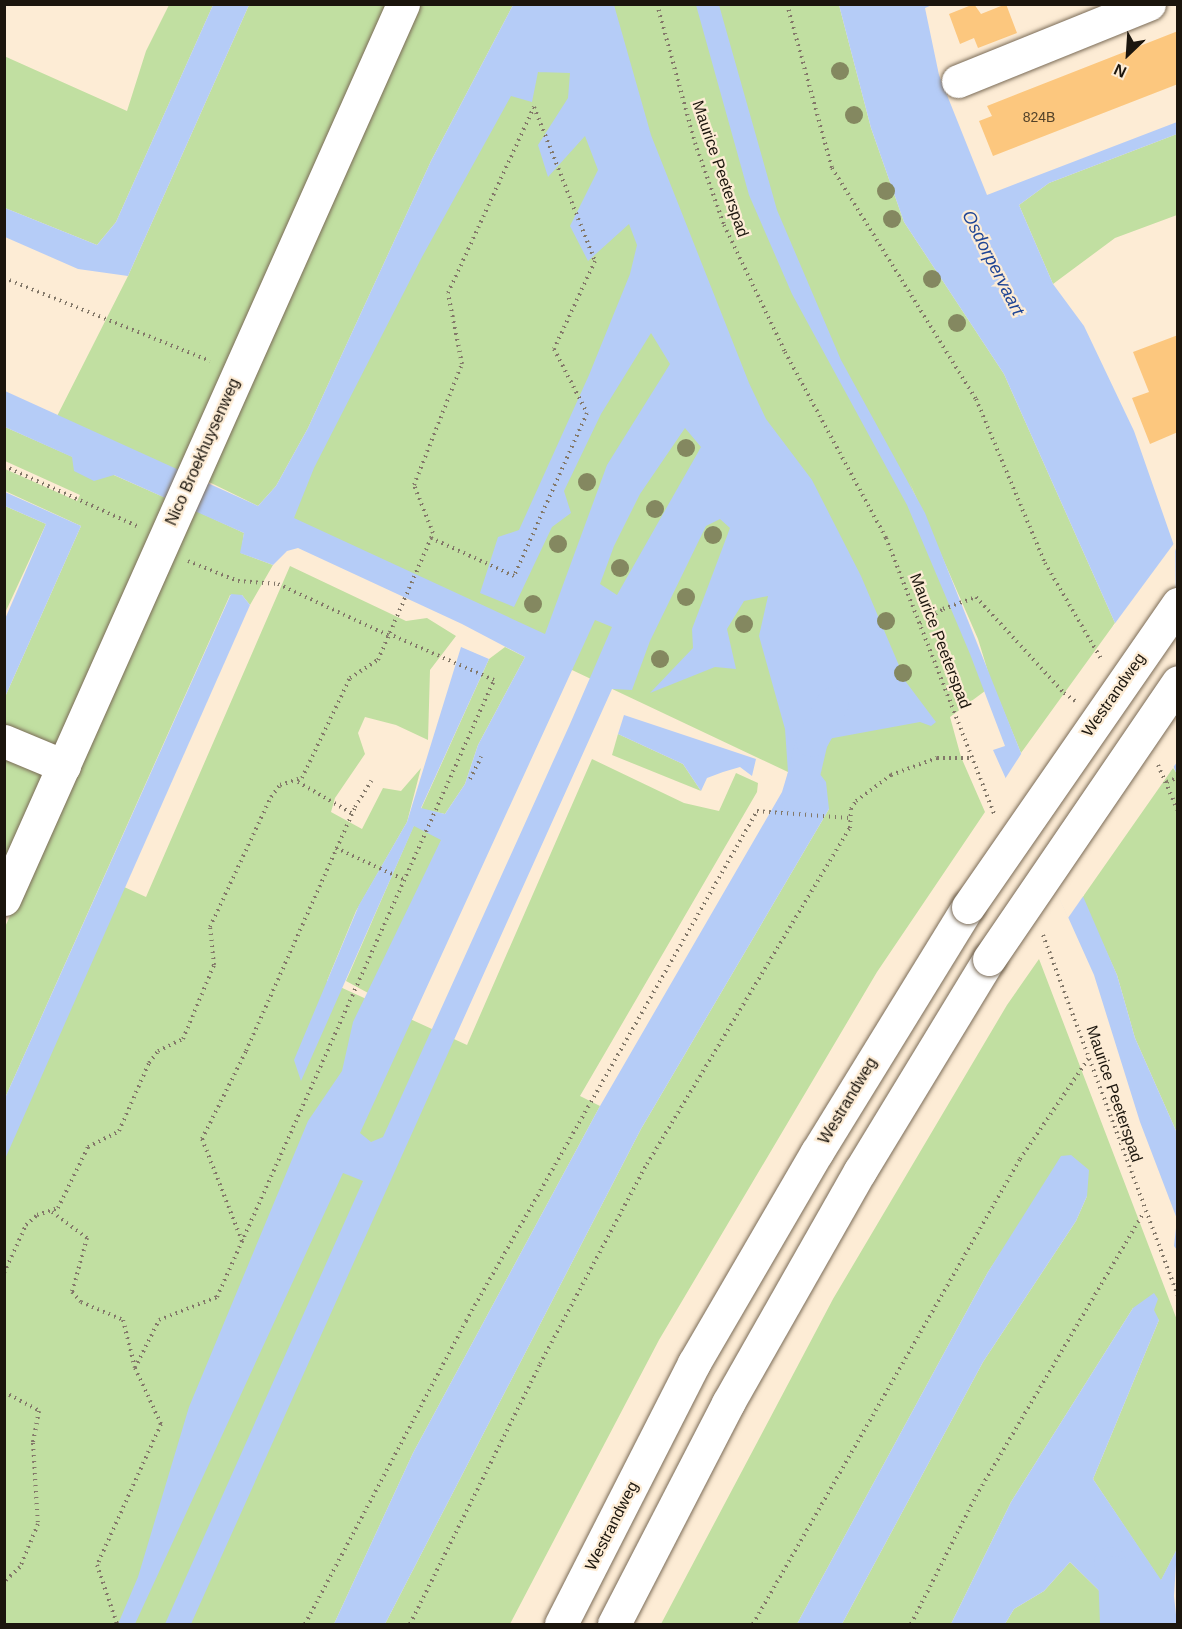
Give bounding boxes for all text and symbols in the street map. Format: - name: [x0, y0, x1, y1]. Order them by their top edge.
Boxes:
- north arrow: [1098, 24, 1158, 84]
- text: N: [1111, 61, 1129, 81]
- street label: Maurice Peeterspad: [688, 98, 752, 240]
- house number: 824B: [1023, 109, 1055, 125]
- water label: Osdorpervaart: [957, 207, 1029, 319]
- street label: Nico Broekhuysenweg: [162, 375, 244, 529]
- street label: Maurice Peeterspad: [905, 571, 975, 711]
- street label: Westrandweg: [1078, 650, 1150, 740]
- street label: Maurice Peeterspad: [1082, 1023, 1146, 1165]
- street label: Westrandweg: [815, 1054, 881, 1148]
- street label: Westrandweg: [581, 1478, 643, 1574]

